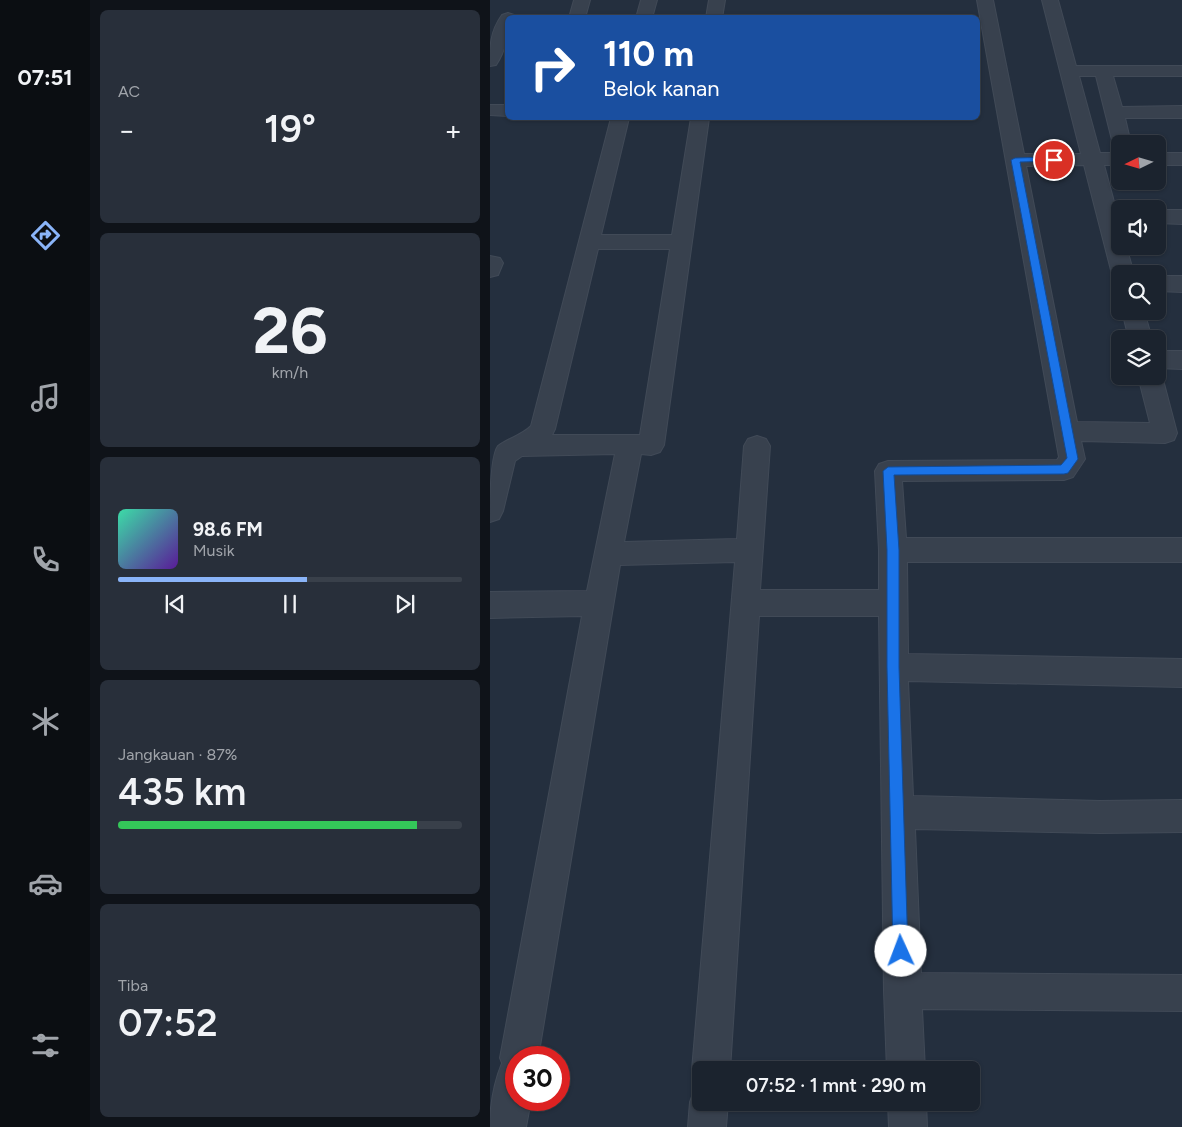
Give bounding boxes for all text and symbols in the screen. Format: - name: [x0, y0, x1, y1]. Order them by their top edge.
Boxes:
- text: 110 m: [603, 33, 694, 75]
- icon: right: [520, 35, 585, 100]
- text: 07:51: [17, 64, 73, 91]
- text: Belok kanan: [603, 75, 720, 102]
- text: AC: [118, 82, 140, 101]
- text: 19°: [264, 106, 316, 152]
- text: −: [118, 113, 135, 147]
- text: +: [445, 113, 462, 147]
- north arrow: [1111, 135, 1166, 190]
- map controls: [1111, 135, 1166, 385]
- pin: [1033, 139, 1075, 181]
- icon: arrive: [1040, 146, 1068, 174]
- button: sound: [1111, 200, 1166, 255]
- icon: directions: [28, 218, 63, 253]
- button: search: [1111, 265, 1166, 320]
- text: 26: [252, 291, 328, 369]
- button: layers: [1111, 330, 1166, 385]
- text: km/h: [272, 363, 308, 382]
- icon: music: [28, 380, 63, 415]
- text: 98.6 FM: [193, 518, 263, 541]
- text: Musik: [193, 541, 234, 560]
- icon: phone: [28, 542, 63, 577]
- icon: previous: [161, 590, 189, 618]
- icon: pause: [276, 590, 304, 618]
- icon: next: [391, 590, 419, 618]
- icon: climate: [28, 704, 63, 739]
- text: Jangkauan · 87%: [118, 745, 237, 764]
- text: 435 km: [118, 769, 246, 815]
- icon: car: [28, 866, 63, 901]
- position arrow: [874, 924, 926, 976]
- text: Tiba: [118, 976, 148, 995]
- text: 07:52: [118, 1000, 218, 1046]
- icon: filters: [28, 1028, 63, 1063]
- speed limit sign: 30: [505, 1046, 570, 1111]
- text: 07:52 · 1 mnt · 290 m: [746, 1074, 926, 1097]

